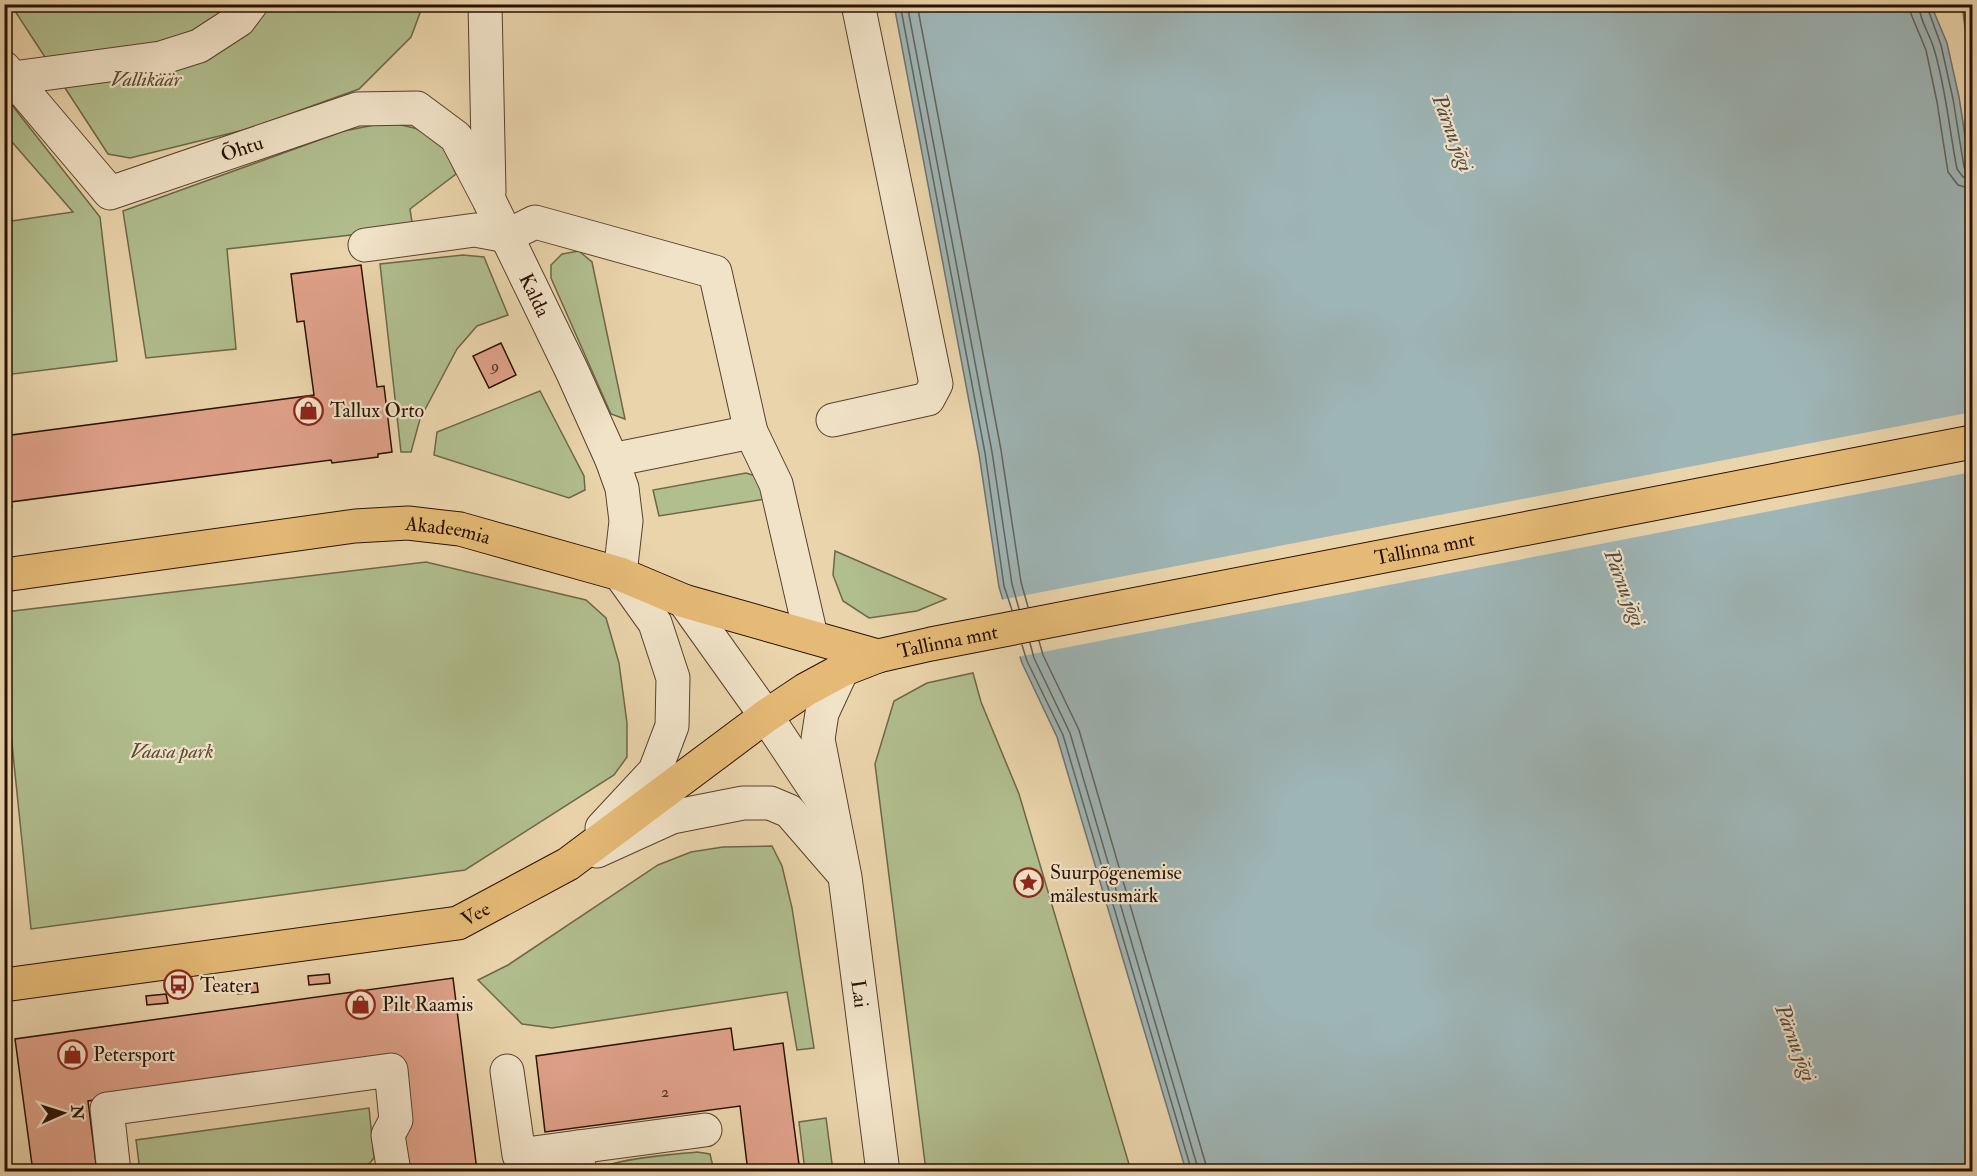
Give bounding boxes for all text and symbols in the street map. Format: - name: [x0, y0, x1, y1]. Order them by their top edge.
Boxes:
- park label: Vallikäär: [111, 67, 183, 92]
- water label: Pärnu jõgi: [1425, 90, 1480, 176]
- street label: Õhtu: [217, 130, 266, 168]
- street label: Kalda: [513, 269, 556, 322]
- house number: 9: [490, 356, 499, 376]
- shop icon: Tallux Orto: [293, 394, 325, 426]
- place label: Tallux Orto: [330, 398, 424, 423]
- street label: Akadeemia: [403, 511, 494, 550]
- street label: Tallinna mnt: [1372, 527, 1478, 571]
- water label: Pärnu jõgi: [1597, 545, 1652, 631]
- street label: Tallinna mnt: [895, 619, 1000, 664]
- park label: Vaasa park: [131, 739, 213, 764]
- place label: Suurpõgenemise mälestusmärk: [1050, 860, 1182, 908]
- place icon: Suurpõgenemise mälestusmärk: [1013, 867, 1045, 899]
- street label: Vee: [457, 896, 494, 932]
- bus stop icon: Teater: [163, 969, 195, 1001]
- place label: Teater: [200, 973, 252, 998]
- street label: Lai: [845, 978, 874, 1009]
- shop icon: Pilt Raamis: [345, 988, 377, 1020]
- place label: Pilt Raamis: [382, 992, 473, 1017]
- water label: Pärnu jõgi: [1768, 1000, 1823, 1086]
- shop icon: Petersport: [56, 1038, 88, 1070]
- place label: Petersport: [93, 1042, 176, 1068]
- house number: 2: [661, 1082, 669, 1102]
- north arrow: [33, 1083, 93, 1143]
- text: N: [67, 1104, 87, 1121]

